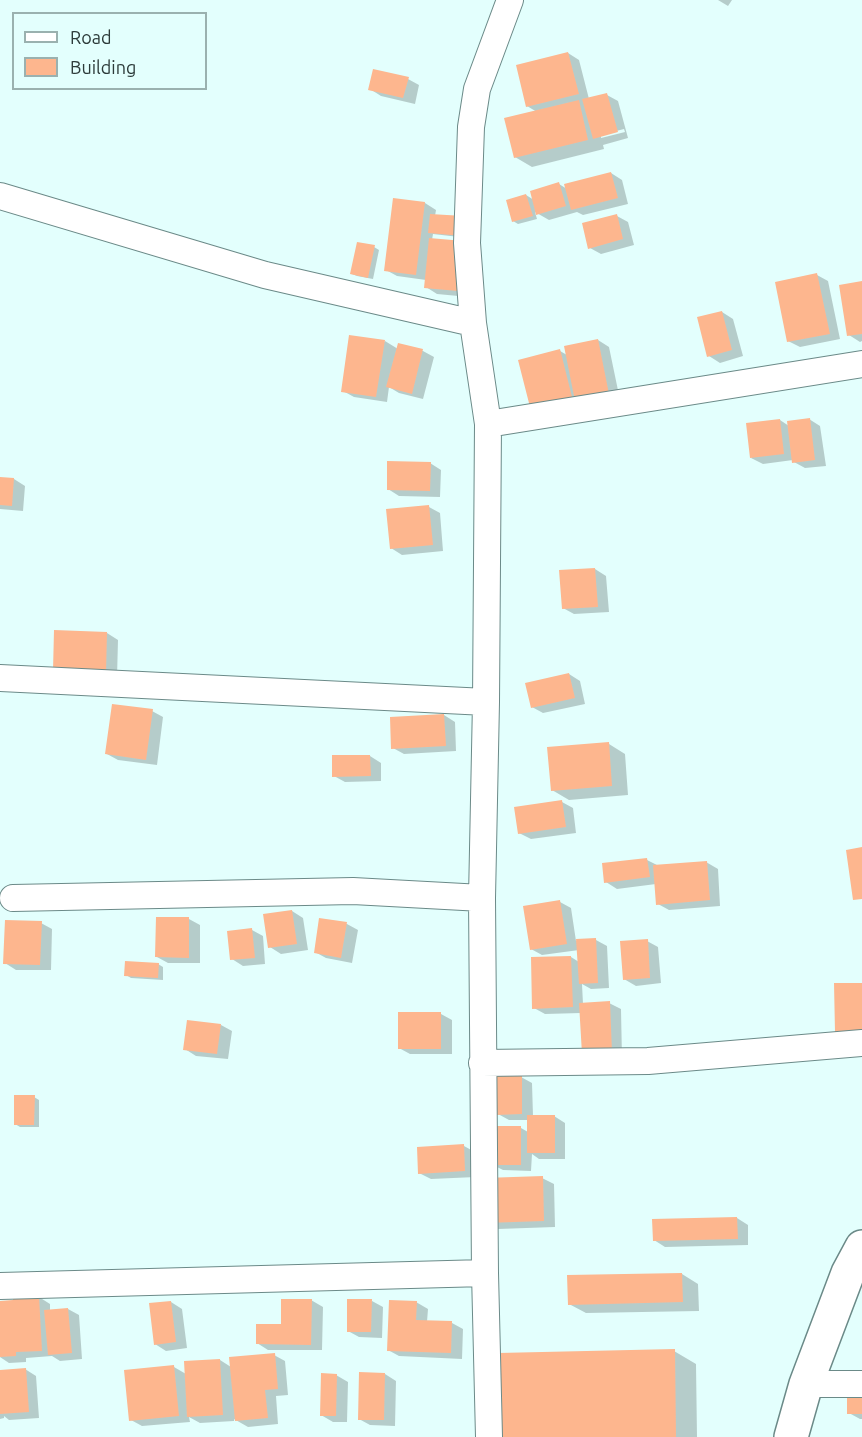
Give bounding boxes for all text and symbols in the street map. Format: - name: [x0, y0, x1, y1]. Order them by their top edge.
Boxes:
- legend: [12, 12, 207, 90]
- text: Road: [70, 27, 112, 47]
- text: Building: [70, 57, 136, 77]

